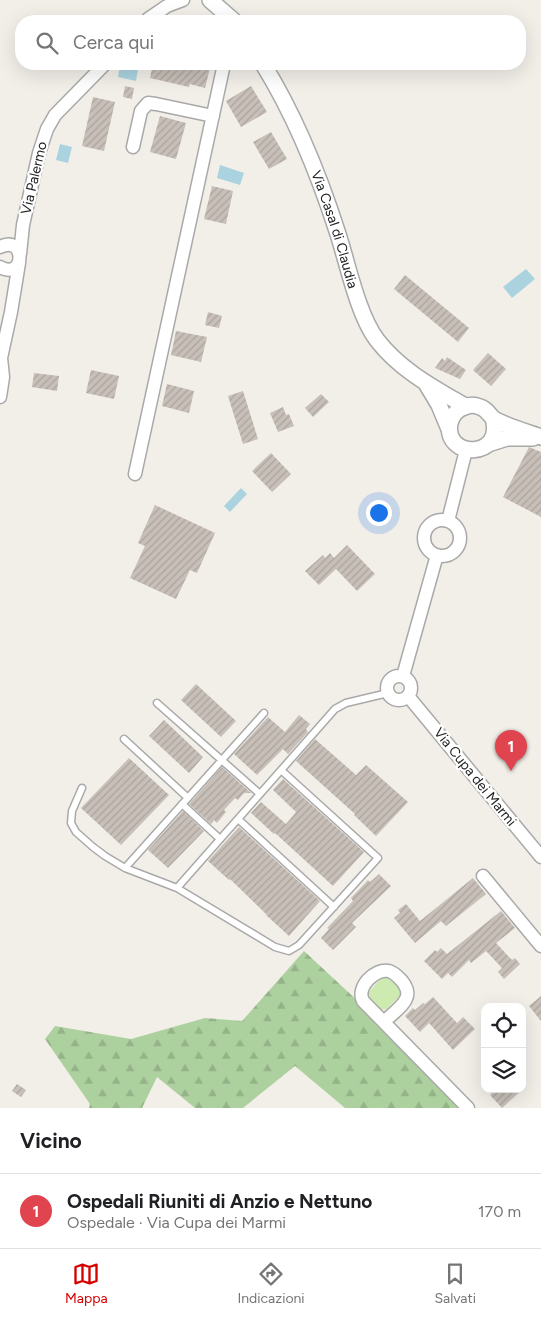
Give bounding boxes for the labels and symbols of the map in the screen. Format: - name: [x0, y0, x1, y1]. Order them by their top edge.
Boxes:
- street label: Via Palermo: [17, 140, 51, 216]
- street label: Via Casal di Claudia: [308, 168, 362, 290]
- your location: [366, 500, 392, 526]
- street label: Via Cupa dei Marmi: [430, 724, 520, 830]
- pin: 1: [495, 730, 527, 771]

